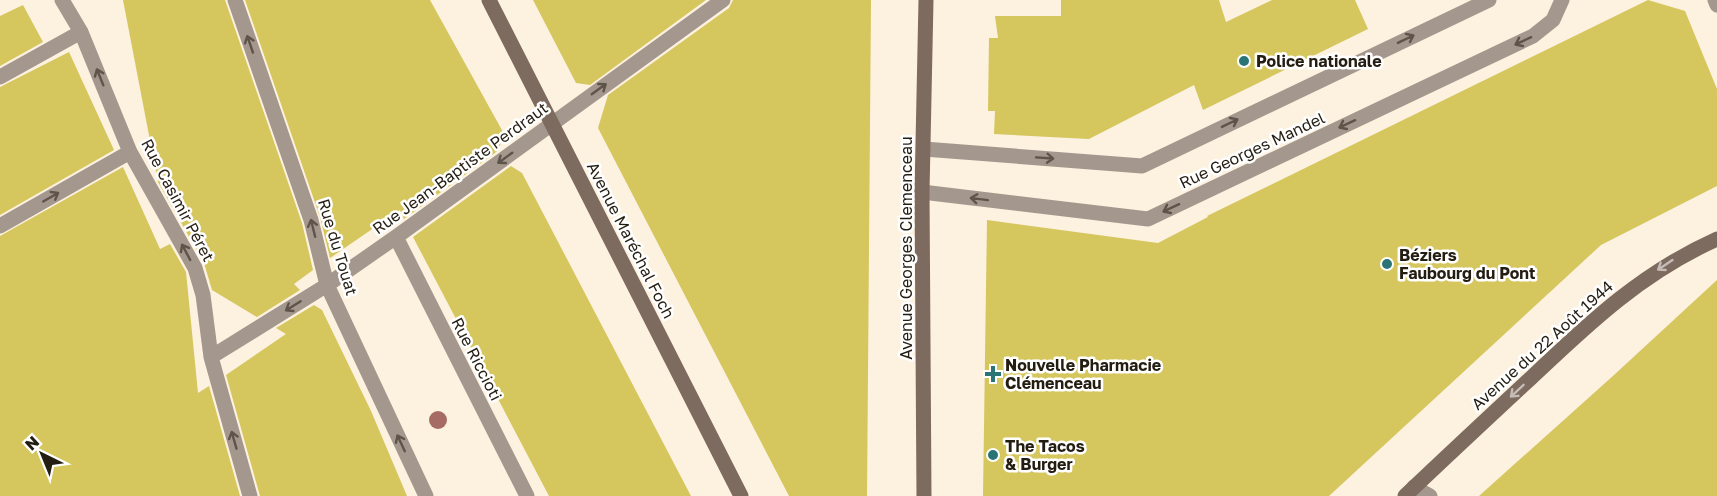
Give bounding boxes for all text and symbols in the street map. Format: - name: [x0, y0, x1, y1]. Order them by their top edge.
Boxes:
- one-way arrow: [1397, 33, 1415, 45]
- one-way arrow: [243, 35, 254, 54]
- one-way arrow: [1515, 35, 1533, 47]
- place label: Police nationale: [1256, 51, 1382, 71]
- marker: Police nationale: [1237, 54, 1251, 68]
- one-way arrow: [94, 69, 105, 87]
- one-way arrow: [591, 83, 607, 95]
- street label: Rue Jean-Baptiste Perdraut: [368, 98, 552, 238]
- street label: Rue Georges Mandel: [1176, 107, 1328, 193]
- one-way arrow: [1221, 117, 1239, 129]
- one-way arrow: [1338, 119, 1356, 131]
- street label: Rue Casimir Péret: [137, 135, 219, 265]
- street label: Avenue Georges Clemenceau: [896, 136, 916, 360]
- one-way arrow: [497, 152, 513, 164]
- one-way arrow: [1035, 153, 1055, 164]
- street label: Avenue Maréchal Foch: [583, 158, 679, 322]
- one-way arrow: [42, 191, 59, 203]
- one-way arrow: [970, 193, 990, 204]
- street label: Rue du Touat: [314, 196, 362, 298]
- one-way arrow: [1162, 202, 1180, 214]
- one-way arrow: [307, 219, 319, 238]
- one-way arrow: [180, 243, 191, 261]
- place label: Béziers Faubourg du Pont: [1399, 245, 1535, 283]
- marker: Béziers Faubourg du Pont: [1380, 257, 1394, 271]
- one-way arrow: [1657, 259, 1674, 271]
- street label: Avenue du 22 Août 1944: [1467, 276, 1617, 414]
- one-way arrow: [285, 300, 302, 312]
- street label: Rue Riccioti: [447, 314, 507, 404]
- place label: Nouvelle Pharmacie Clémenceau: [1005, 355, 1161, 393]
- marker: Nouvelle Pharmacie Clémenceau: [986, 367, 1000, 381]
- one-way arrow: [1509, 384, 1524, 398]
- north arrow: [12, 424, 72, 484]
- one-way arrow: [228, 431, 239, 450]
- text: N: [20, 432, 43, 454]
- one-way arrow: [395, 435, 407, 453]
- place label: The Tacos & Burger: [1005, 436, 1085, 474]
- marker: The Tacos & Burger: [986, 448, 1000, 462]

